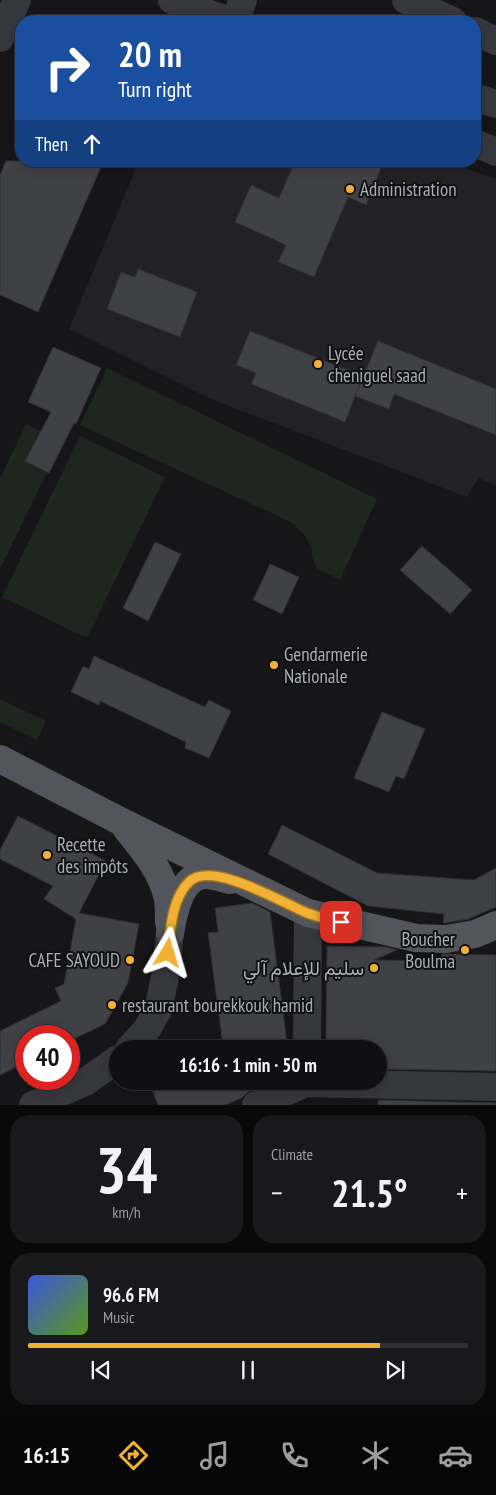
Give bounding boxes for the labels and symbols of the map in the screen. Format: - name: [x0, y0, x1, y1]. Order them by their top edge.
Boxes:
- place label: Administration: [360, 177, 457, 201]
- marker: Administration: [344, 183, 356, 195]
- place label: Lycée cheniguel saad: [328, 341, 426, 387]
- marker: Lycée cheniguel saad: [312, 358, 324, 370]
- place label: Gendarmerie Nationale: [284, 642, 368, 688]
- marker: Gendarmerie Nationale: [268, 659, 280, 671]
- place label: Recette des impôts: [57, 832, 128, 878]
- marker: Recette des impôts: [41, 849, 53, 861]
- pin: [320, 901, 362, 943]
- position arrow: [141, 926, 193, 978]
- place label: Boucher Boulma: [401, 927, 456, 973]
- marker: Boucher Boulma: [459, 944, 471, 956]
- place label: CAFE SAYOUD: [28, 948, 120, 972]
- marker: CAFE SAYOUD: [124, 954, 136, 966]
- place label: سليم للإعلام آلي: [243, 956, 364, 984]
- marker: سليم للإعلام آلي: [368, 962, 380, 974]
- place label: restaurant bourekkouk hamid: [122, 993, 313, 1017]
- marker: restaurant bourekkouk hamid: [106, 999, 118, 1011]
- speed limit sign: 40: [15, 1025, 80, 1090]

